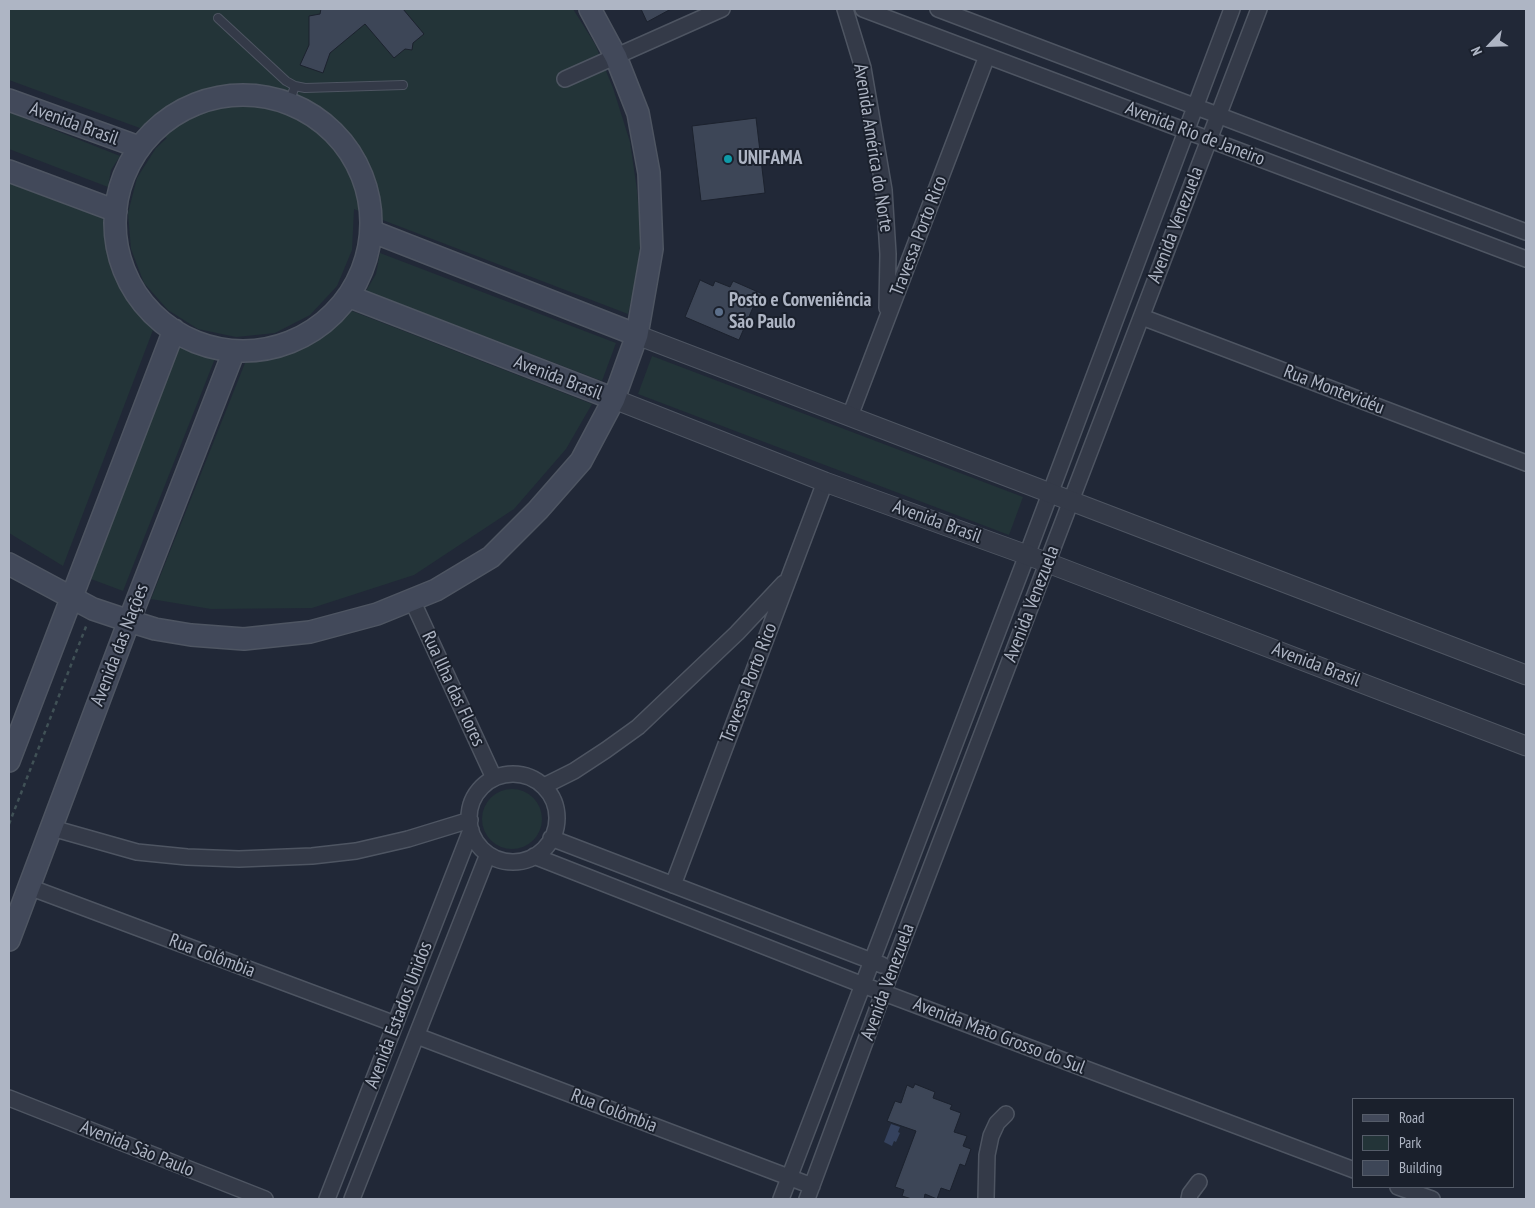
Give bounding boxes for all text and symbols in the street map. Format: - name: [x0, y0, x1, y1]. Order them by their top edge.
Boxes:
- north arrow: [1465, 20, 1515, 70]
- text: N: [1467, 44, 1486, 58]
- street label: Avenida América do Norte: [848, 62, 898, 234]
- street label: Avenida Brasil: [27, 97, 121, 151]
- street label: Avenida Rio de Janeiro: [1122, 97, 1268, 171]
- place label: UNIFAMA: [738, 148, 802, 170]
- marker: UNIFAMA: [722, 153, 734, 165]
- street label: Avenida Venezuela: [1143, 164, 1209, 286]
- street label: Travessa Porto Rico: [886, 173, 952, 299]
- place label: Posto e Conveniência São Paulo: [729, 290, 871, 334]
- marker: Posto e Conveniência São Paulo: [713, 306, 725, 318]
- street label: Avenida Brasil: [511, 351, 605, 405]
- street label: Rua Montevidéu: [1280, 360, 1388, 420]
- street label: Avenida Brasil: [890, 495, 984, 549]
- street label: Avenida Venezuela: [999, 543, 1065, 665]
- street label: Avenida das Nações: [86, 581, 154, 709]
- street label: Travessa Porto Rico: [716, 620, 782, 746]
- street label: Rua llha das Flores: [416, 628, 490, 750]
- street label: Avenida Brasil: [1269, 638, 1363, 692]
- street label: Avenida Venezuela: [856, 920, 920, 1044]
- street label: Rua Colômbia: [166, 929, 258, 983]
- street label: Avenida Estados Unidos: [361, 938, 437, 1092]
- street label: Avenida Mato Grosso do Sul: [910, 993, 1088, 1079]
- street label: Rua Colômbia: [568, 1084, 660, 1138]
- legend: [1352, 1098, 1515, 1188]
- text: Road: [1399, 1108, 1425, 1127]
- street label: Avenida São Paulo: [77, 1116, 197, 1182]
- text: Park: [1399, 1133, 1421, 1152]
- text: Building: [1399, 1158, 1442, 1177]

